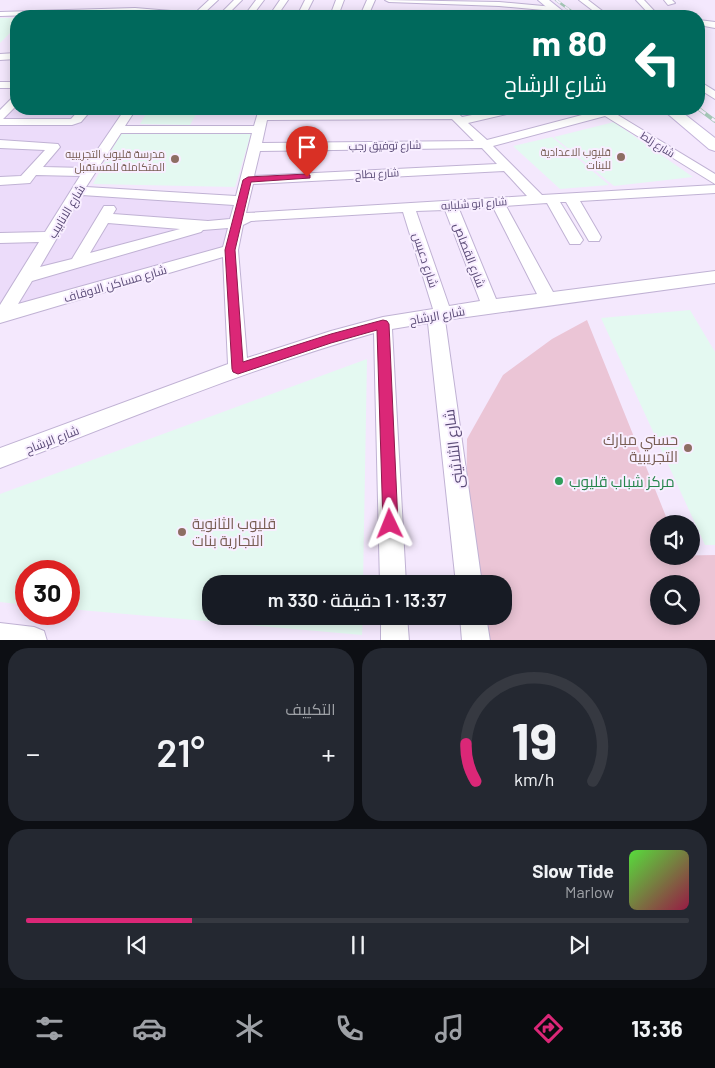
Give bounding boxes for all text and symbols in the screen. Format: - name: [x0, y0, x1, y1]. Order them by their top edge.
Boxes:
- text: 80 m: [532, 21, 607, 63]
- icon: left: [625, 30, 690, 95]
- text: شارع الرشاح: [504, 70, 607, 96]
- pin: [286, 126, 328, 177]
- street label: شارع زلط: [637, 128, 678, 161]
- icon: arrive: [293, 133, 321, 161]
- street label: شارع توفيق رجب: [349, 138, 422, 154]
- place label: قليوب الاعدادية للبنات: [540, 145, 611, 171]
- place label: مدرسة قليوب التجريبيه المتكاملة للمستقبل: [65, 147, 165, 174]
- marker: قليوب الاعدادية للبنات: [615, 151, 627, 163]
- marker: مدرسة قليوب التجريبيه المتكاملة للمستقبل: [169, 153, 181, 165]
- street label: شارع بطاح: [355, 165, 400, 183]
- street label: شارع الانابيب: [45, 182, 89, 241]
- street label: شارع ابو شلبايه: [441, 194, 508, 214]
- street label: شارع القصاص: [449, 221, 489, 290]
- street label: شارع دعبس: [409, 231, 441, 290]
- street label: شارع مساكن الاوقاف: [62, 262, 169, 306]
- street label: شارع الرشاح: [408, 303, 466, 329]
- street label: شارع الثلاثينى: [439, 408, 470, 490]
- street label: شارع الرشاح: [23, 422, 82, 457]
- place label: حسني مبارك التجريبية: [603, 430, 678, 466]
- marker: حسني مبارك التجريبية: [682, 442, 694, 454]
- place label: مركز شباب قليوب: [569, 472, 675, 491]
- marker: مركز شباب قليوب: [553, 475, 565, 487]
- position arrow: [363, 497, 415, 549]
- place label: قليوب الثانوية التجارية بنات: [192, 514, 276, 550]
- map controls: [650, 515, 700, 625]
- button: sound: [650, 515, 700, 565]
- marker: قليوب الثانوية التجارية بنات: [176, 526, 188, 538]
- speed limit sign: 30: [15, 560, 80, 625]
- button: search: [650, 575, 700, 625]
- text: 13:37 · 1 دقيقة · 330 m: [268, 588, 446, 611]
- text: التكييف: [285, 699, 336, 718]
- text: 19: [511, 708, 557, 770]
- text: 21°: [157, 729, 205, 775]
- text: −: [26, 736, 40, 770]
- text: +: [321, 736, 336, 770]
- text: km/h: [514, 768, 554, 790]
- text: Slow Tide: [532, 859, 614, 882]
- text: Marlow: [565, 882, 614, 901]
- icon: previous: [123, 931, 151, 959]
- icon: pause: [344, 931, 372, 959]
- icon: next: [565, 931, 593, 959]
- icon: filters: [32, 1011, 67, 1046]
- icon: car: [132, 1011, 167, 1046]
- icon: climate: [232, 1011, 267, 1046]
- icon: phone: [332, 1011, 367, 1046]
- icon: music: [432, 1011, 467, 1046]
- icon: directions: [531, 1011, 566, 1046]
- text: 13:36: [631, 1015, 683, 1041]

